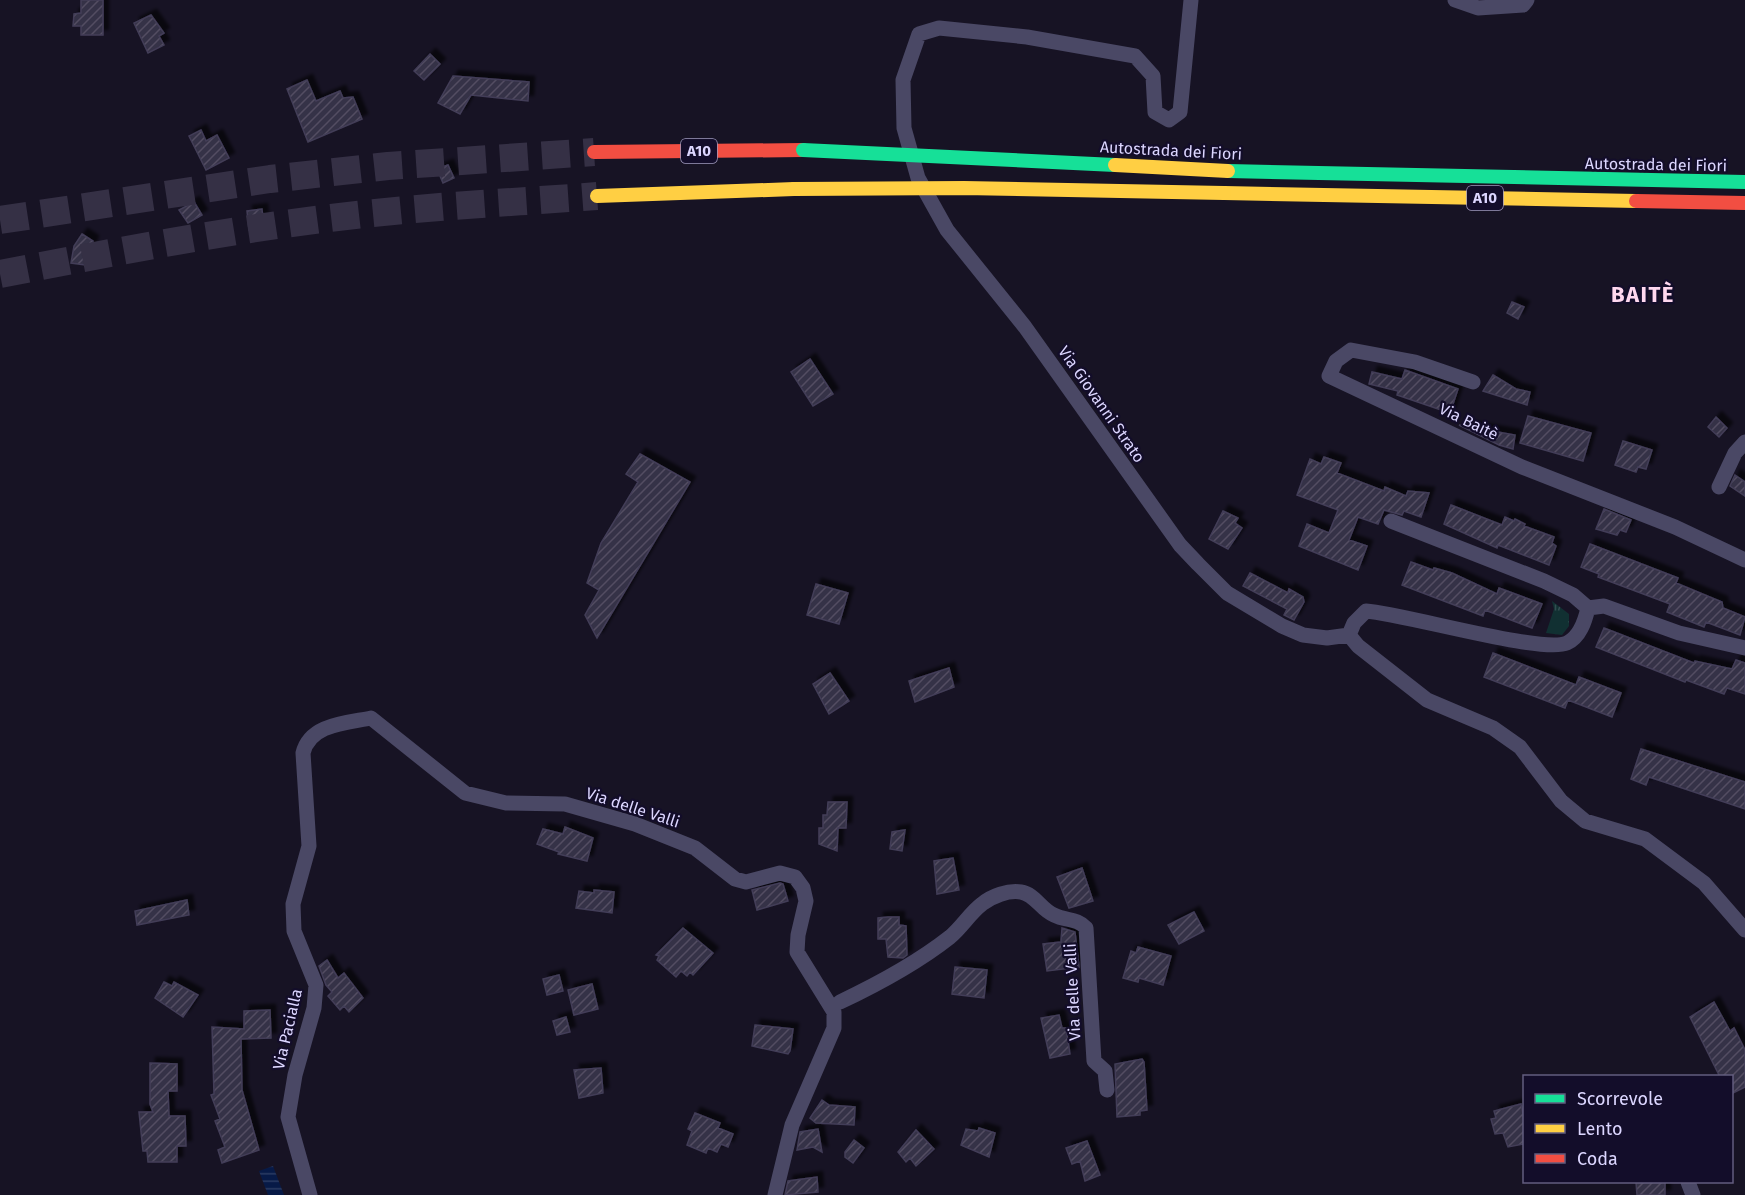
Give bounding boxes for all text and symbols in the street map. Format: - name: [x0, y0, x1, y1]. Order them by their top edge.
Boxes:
- street label: Autostrada dei Fiori: [1099, 137, 1243, 164]
- road number: A10: [681, 139, 717, 163]
- street label: Autostrada dei Fiori: [1585, 154, 1727, 175]
- road number: A10: [1467, 186, 1503, 210]
- district label: BAITÈ: [1611, 281, 1675, 308]
- street label: Via Giovanni Strato: [1054, 342, 1149, 466]
- street label: Via Baitè: [1436, 399, 1502, 444]
- street label: Via delle Valli: [584, 783, 682, 832]
- street label: Via delle Valli: [1060, 943, 1085, 1041]
- street label: Via Pacialla: [269, 987, 306, 1071]
- legend: [1523, 1075, 1733, 1183]
- text: Scorrevole: [1577, 1088, 1663, 1110]
- text: Lento: [1577, 1118, 1623, 1140]
- text: Coda: [1577, 1148, 1618, 1170]

